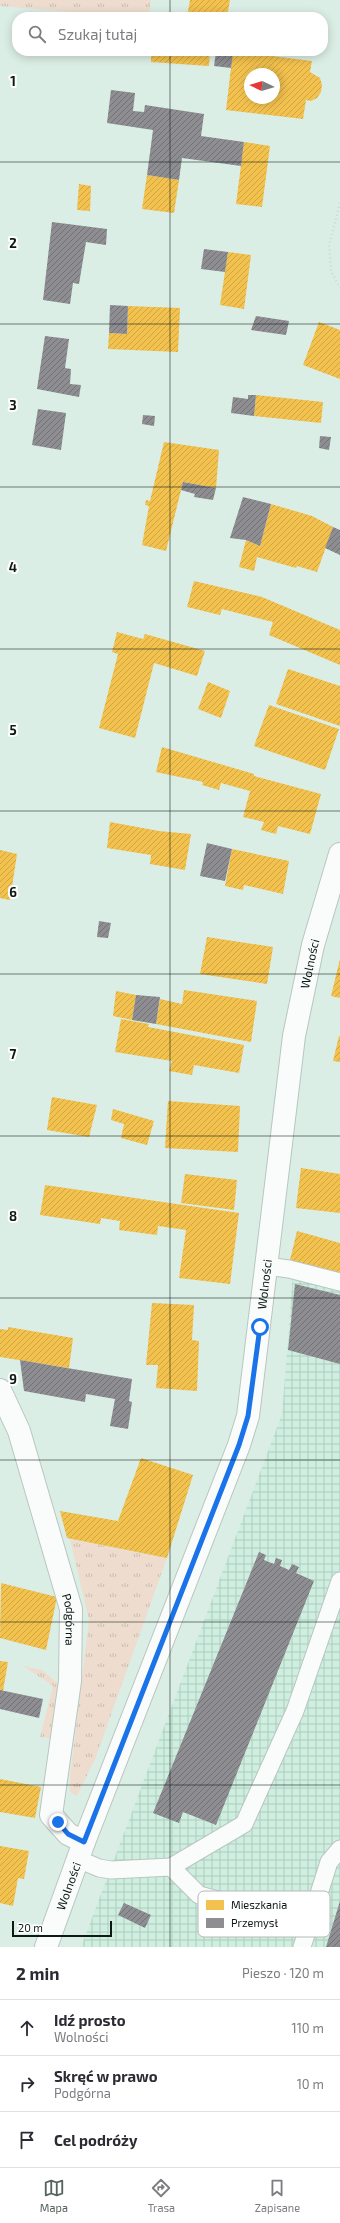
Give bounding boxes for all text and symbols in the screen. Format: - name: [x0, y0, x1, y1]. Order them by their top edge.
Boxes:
- search box: [12, 12, 328, 56]
- icon: search: [26, 23, 48, 45]
- text: Szukaj tutaj: [58, 25, 137, 43]
- north arrow: [244, 68, 280, 104]
- text: 1: [10, 73, 16, 89]
- text: 2: [9, 235, 17, 251]
- text: 3: [9, 397, 17, 413]
- text: 4: [9, 559, 17, 575]
- text: 5: [9, 722, 17, 738]
- text: 6: [9, 884, 17, 900]
- street label: Wolności: [297, 937, 321, 990]
- text: 7: [10, 1046, 17, 1062]
- text: 8: [9, 1208, 17, 1224]
- street label: Wolności: [254, 1258, 274, 1310]
- route start: [251, 1318, 269, 1336]
- text: 9: [9, 1371, 17, 1387]
- street label: Podgórna: [60, 1592, 78, 1646]
- route end: [49, 1813, 67, 1831]
- street label: Wolności: [53, 1860, 83, 1912]
- legend: [198, 1891, 330, 1937]
- text: Mieszkania: [231, 1898, 287, 1911]
- text: Przemysł: [231, 1916, 278, 1929]
- scale bar: [12, 1919, 112, 1938]
- text: 20 m: [18, 1921, 43, 1934]
- text: 2 min: [16, 1963, 59, 1983]
- text: Pieszo · 120 m: [242, 1965, 324, 1981]
- text: Idź prosto: [54, 2011, 126, 2029]
- icon: ahead: [16, 2017, 38, 2039]
- text: 110 m: [292, 2020, 324, 2036]
- text: Wolności: [54, 2029, 108, 2045]
- text: Skręć w prawo: [54, 2067, 158, 2085]
- icon: right: [16, 2073, 38, 2095]
- text: 10 m: [297, 2076, 324, 2092]
- text: Podgórna: [54, 2085, 111, 2101]
- icon: arrive: [16, 2129, 38, 2151]
- text: Cel podróży: [54, 2131, 137, 2149]
- tab: Mapa: [40, 2177, 68, 2214]
- tab: Trasa: [148, 2177, 175, 2214]
- tab: Zapisane: [255, 2177, 300, 2214]

